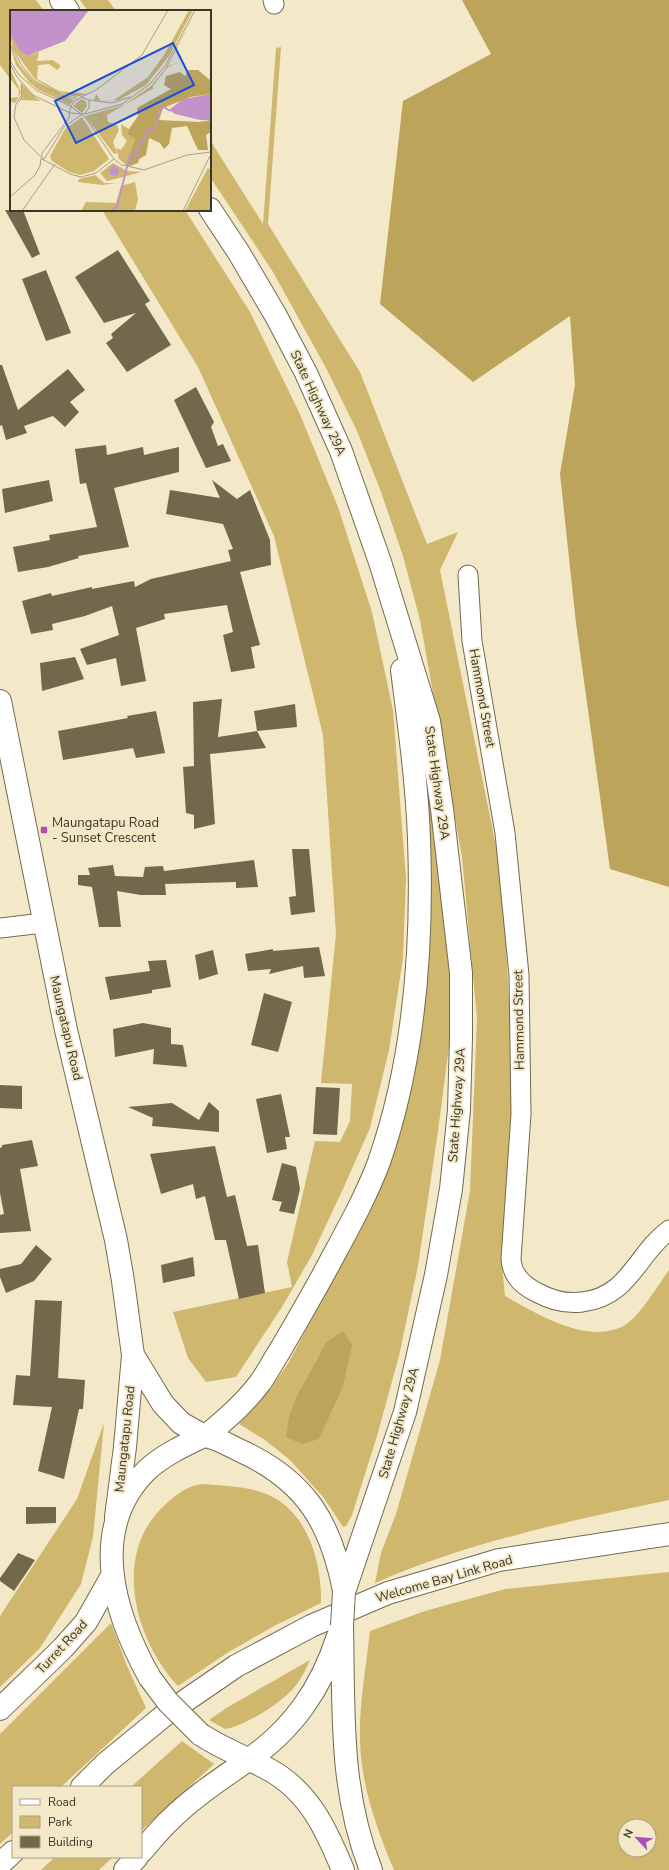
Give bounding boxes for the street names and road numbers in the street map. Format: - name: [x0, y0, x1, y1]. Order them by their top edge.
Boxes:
- street label: State Highway 29A: [286, 347, 351, 459]
- street label: Hammond Street: [464, 647, 500, 749]
- street label: State Highway 29A: [420, 725, 454, 842]
- street label: Hammond Street: [509, 969, 529, 1070]
- street label: Maungatapu Road: [45, 974, 87, 1082]
- street label: State Highway 29A: [444, 1047, 470, 1163]
- street label: State Highway 29A: [375, 1365, 424, 1481]
- street label: Maungatapu Road: [110, 1385, 140, 1493]
- street label: Welcome Bay Link Road: [373, 1551, 515, 1607]
- street label: Turret Road: [32, 1616, 92, 1678]

